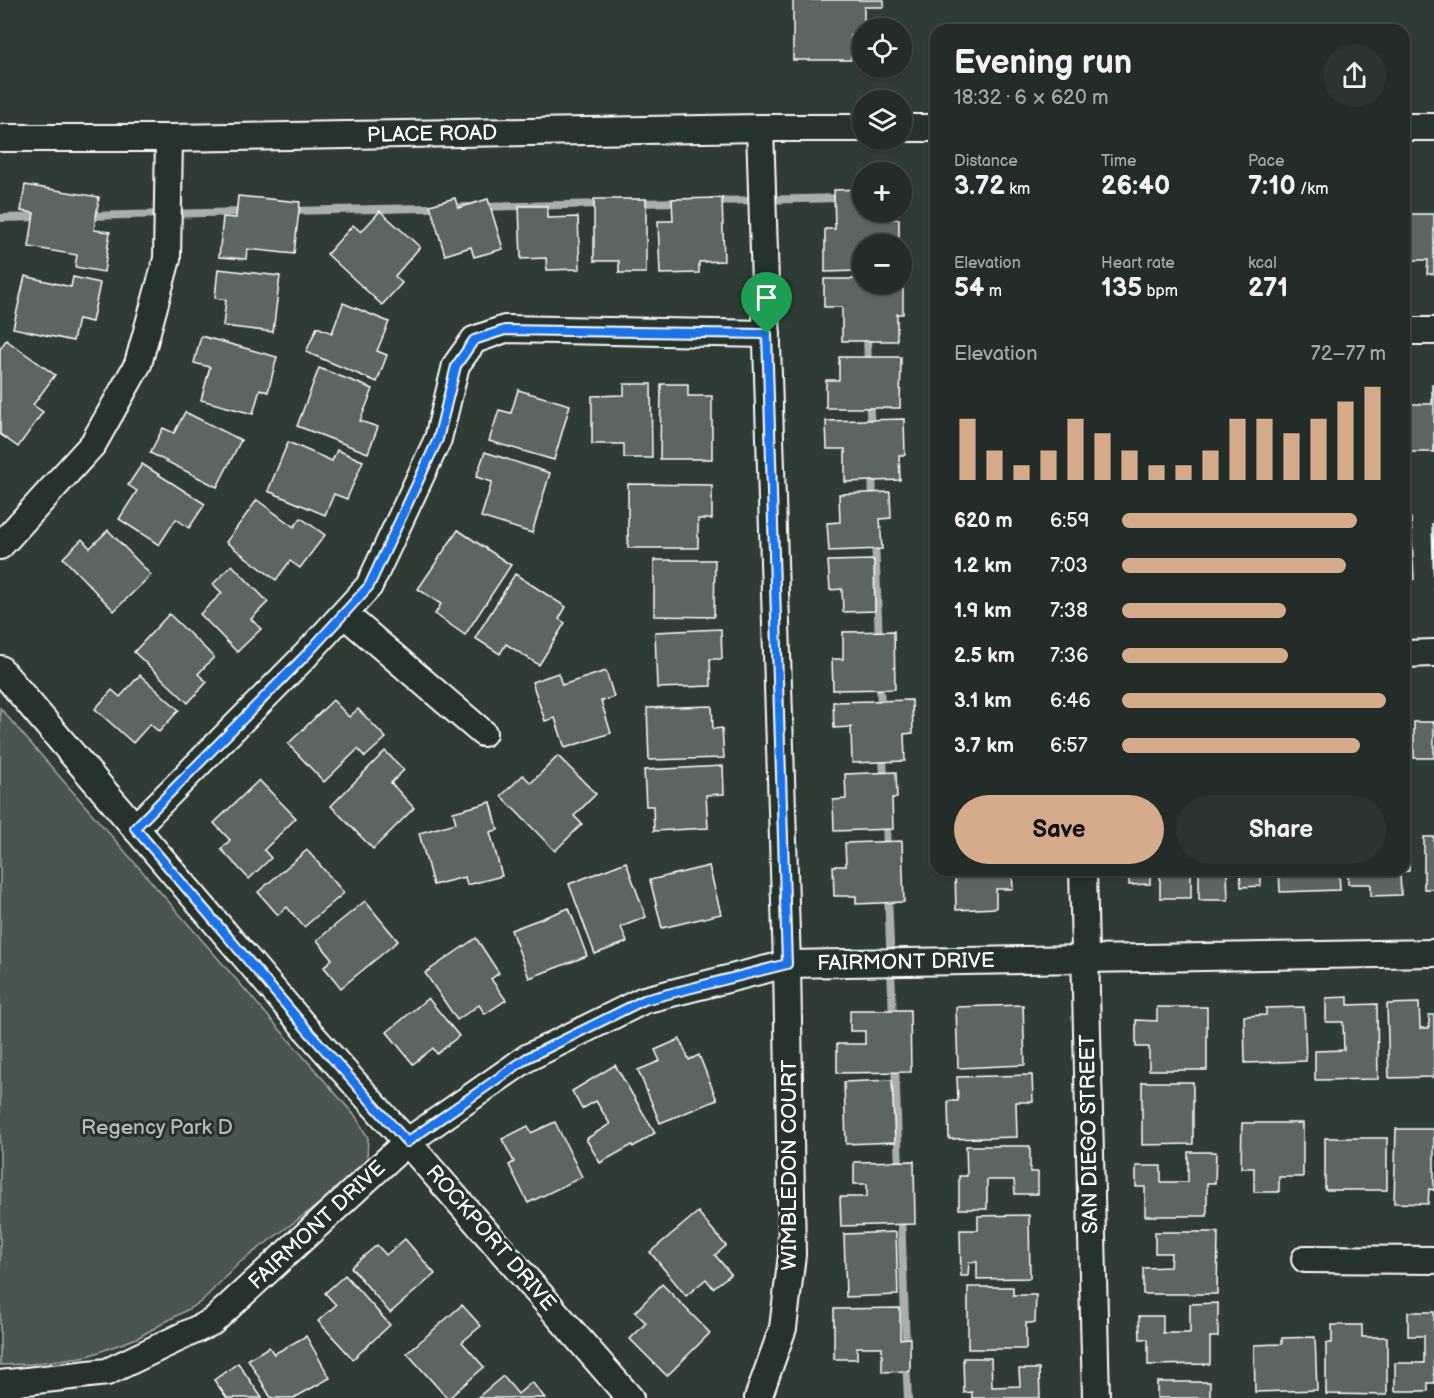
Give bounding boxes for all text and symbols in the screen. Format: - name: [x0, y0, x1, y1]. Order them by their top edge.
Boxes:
- map controls: [852, 18, 912, 294]
- button: locate: [852, 18, 912, 78]
- text: Evening run: [954, 43, 1132, 83]
- button: share: [1323, 44, 1386, 107]
- text: 18:32 · 6 × 620 m: [954, 86, 1109, 110]
- button: layers: [852, 90, 912, 150]
- street label: PLACE ROAD: [367, 120, 497, 148]
- text: Distance: [954, 152, 1018, 171]
- text: Time: [1101, 152, 1136, 171]
- text: Pace: [1248, 152, 1284, 171]
- button: +: [852, 162, 912, 222]
- text: 3.72: [954, 171, 1005, 202]
- text: 26:40: [1101, 171, 1170, 202]
- text: 7:10: [1248, 171, 1296, 202]
- text: km: [1005, 180, 1030, 199]
- text: /km: [1296, 180, 1328, 199]
- button: −: [852, 234, 912, 294]
- text: Elevation: [954, 254, 1021, 273]
- text: Heart rate: [1101, 254, 1175, 273]
- text: kcal: [1248, 254, 1277, 273]
- pin: [741, 272, 792, 334]
- text: 54: [954, 273, 984, 304]
- text: 135: [1101, 273, 1142, 304]
- text: 271: [1248, 273, 1288, 304]
- icon: arrive: [750, 281, 783, 314]
- text: m: [984, 282, 1002, 301]
- text: bpm: [1142, 282, 1178, 301]
- text: Elevation: [954, 342, 1037, 366]
- text: 72–77 m: [1311, 342, 1386, 366]
- text: 620 m: [954, 509, 1013, 533]
- text: 6:59: [1050, 509, 1089, 533]
- text: 1.2 km: [954, 554, 1012, 578]
- text: 7:03: [1050, 554, 1088, 578]
- text: 1.9 km: [954, 599, 1011, 623]
- text: 7:38: [1050, 599, 1088, 623]
- text: 2.5 km: [954, 644, 1015, 668]
- text: 7:36: [1050, 644, 1088, 668]
- text: 3.1 km: [954, 689, 1011, 713]
- text: 6:46: [1050, 689, 1091, 713]
- text: 3.7 km: [954, 734, 1014, 758]
- text: 6:57: [1050, 734, 1088, 758]
- button: Save: [954, 795, 1164, 864]
- button: Share: [1176, 795, 1386, 864]
- street label: FAIRMONT DRIVE: [817, 948, 995, 976]
- street label: SAN DIEGO STREET: [1075, 1034, 1103, 1234]
- street label: WIMBLEDON COURT: [777, 1059, 802, 1270]
- park label: Regency Park D: [81, 1115, 233, 1140]
- street label: FAIRMONT DRIVE: [244, 1155, 390, 1295]
- street label: ROCKPORT DRIVE: [421, 1160, 561, 1316]

